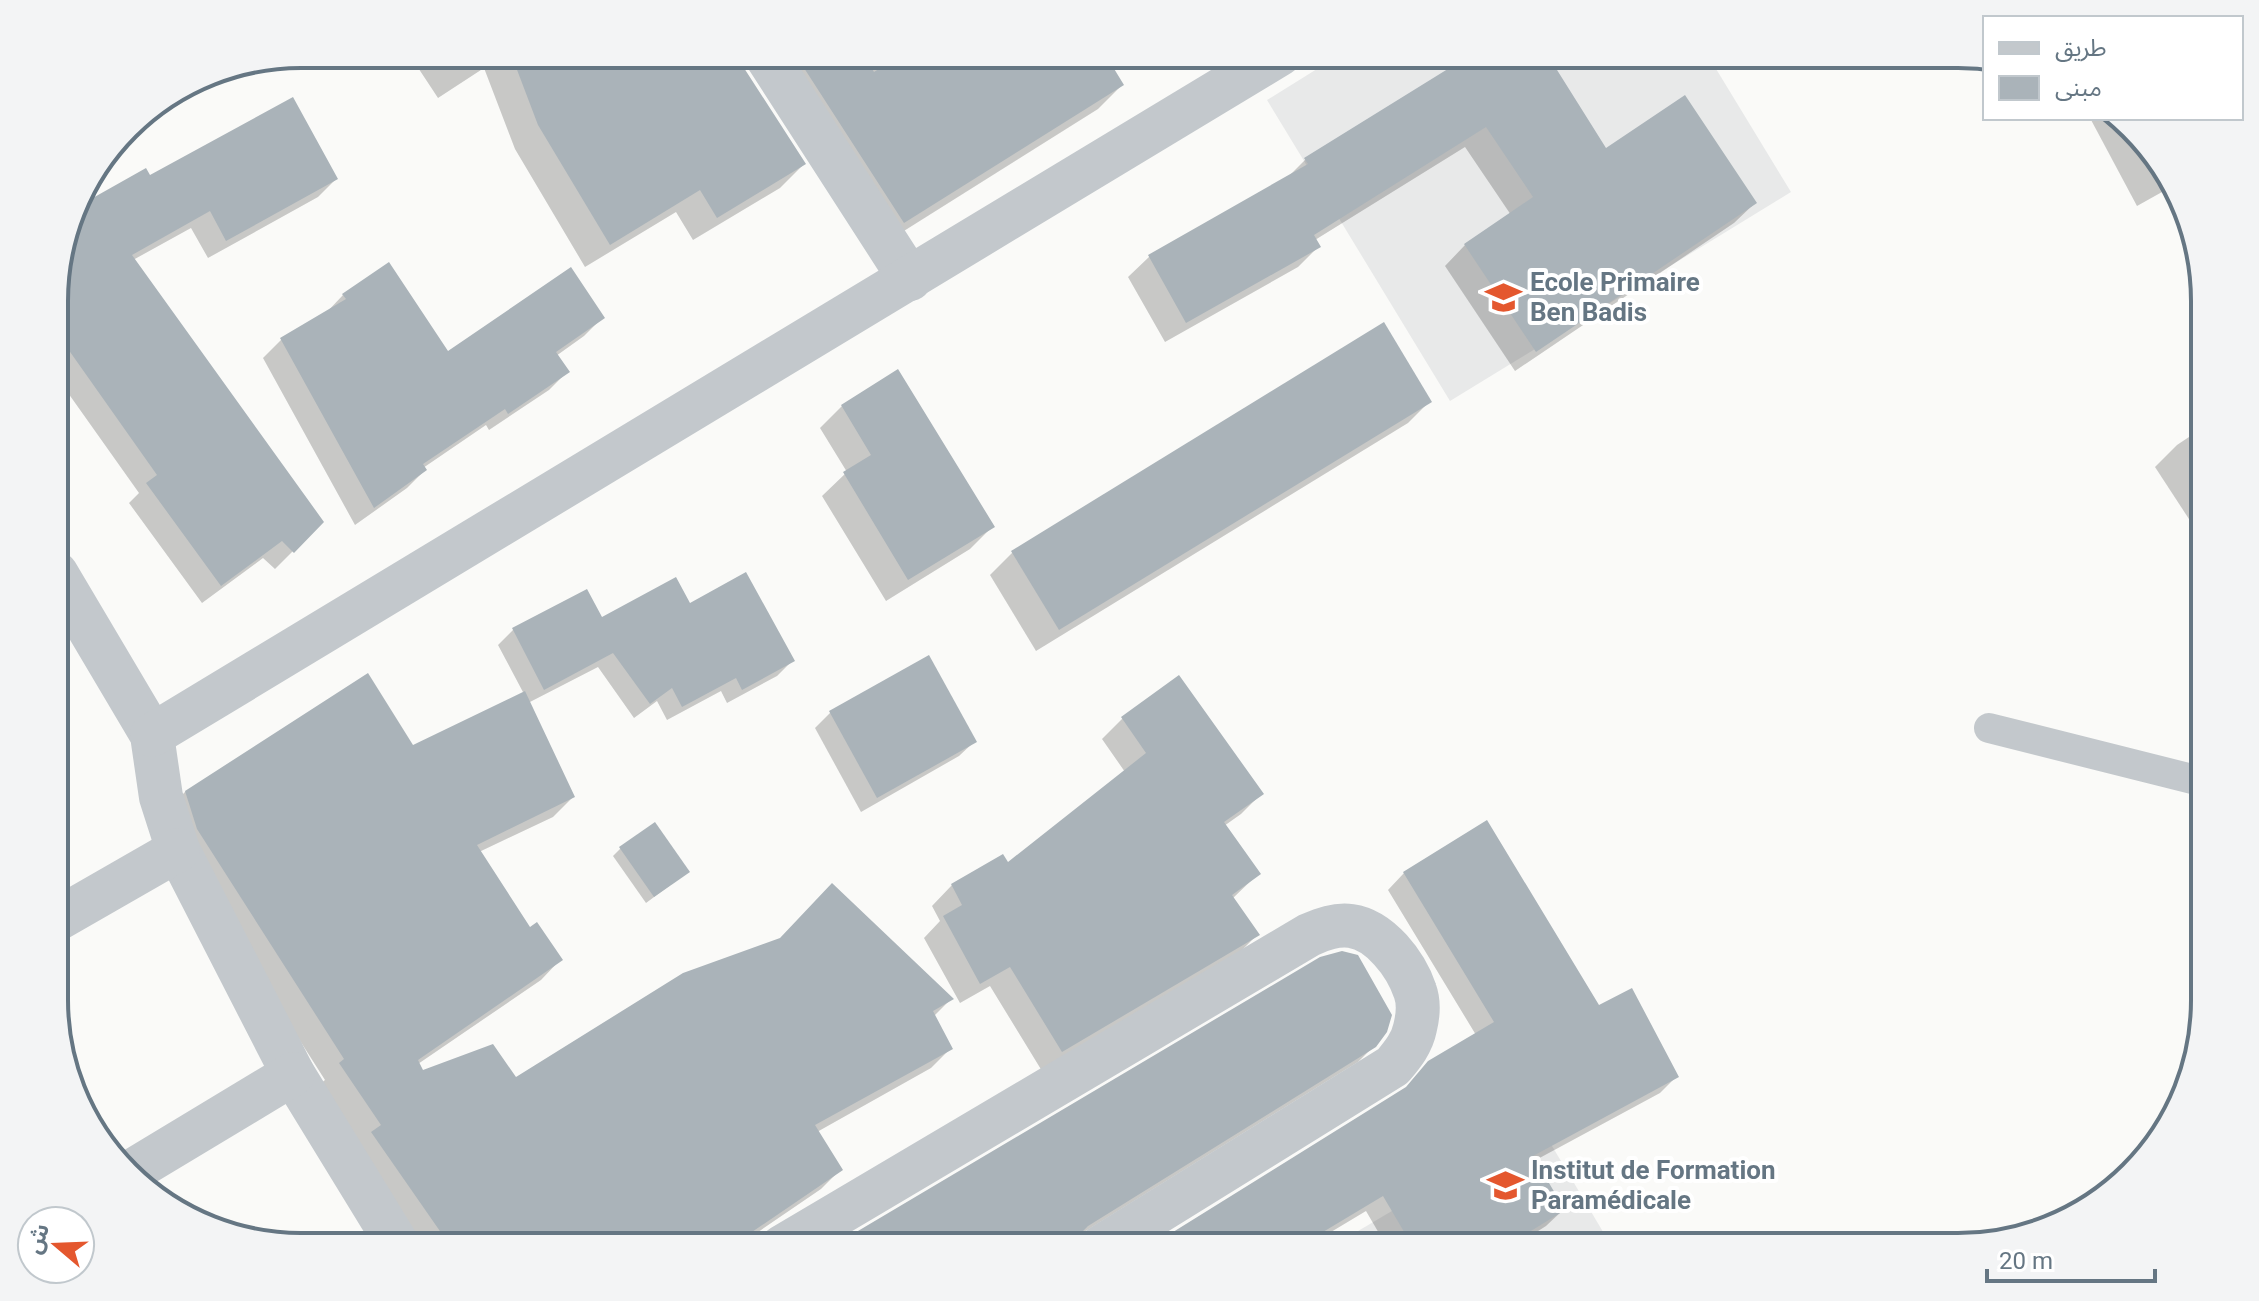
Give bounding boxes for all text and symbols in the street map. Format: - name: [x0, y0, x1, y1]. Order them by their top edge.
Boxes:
- legend: [1983, 16, 2243, 120]
- text: طريق: [2055, 34, 2107, 63]
- text: مبنى: [2055, 74, 2102, 102]
- place label: Ecole Primaire Ben Badis: [1530, 267, 1700, 327]
- school or university icon: Ecole Primaire Ben Badis: [1485, 278, 1523, 316]
- place label: Institut de Formation Paramédicale: [1531, 1155, 1776, 1215]
- school or university icon: Institut de Formation Paramédicale: [1486, 1166, 1524, 1204]
- north arrow: [16, 1205, 96, 1285]
- text: ش: [21, 1220, 54, 1257]
- scale bar: [1987, 1233, 2155, 1283]
- text: 20 m: [1999, 1247, 2053, 1275]

